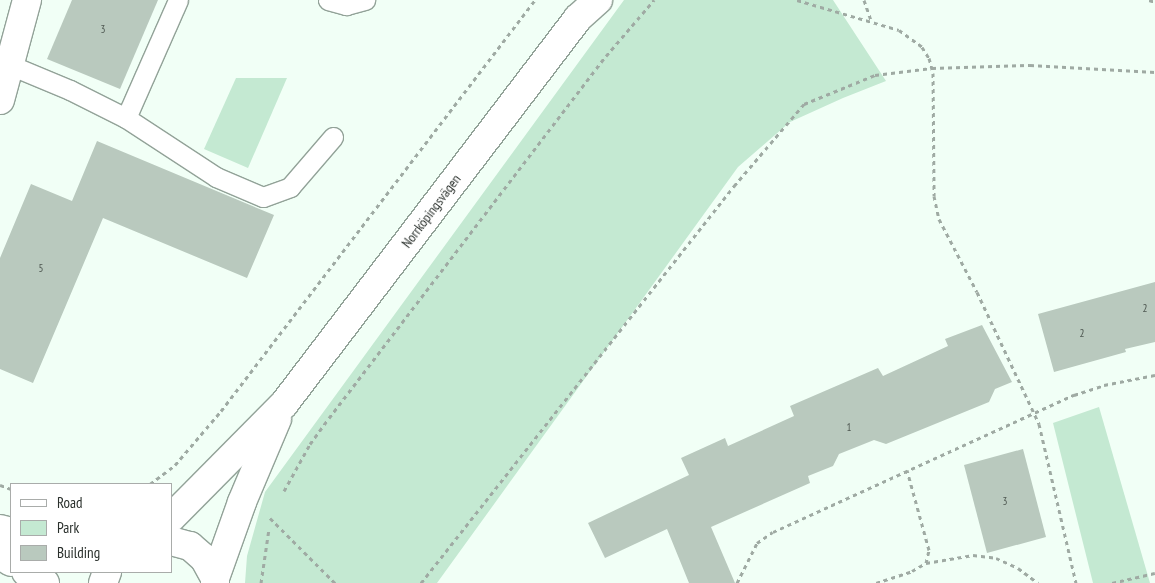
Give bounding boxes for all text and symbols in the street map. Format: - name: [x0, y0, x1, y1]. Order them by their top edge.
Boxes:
- house number: 3: [101, 22, 105, 36]
- street label: Norrköpingsvägen: [398, 171, 464, 251]
- house number: 5: [39, 261, 43, 275]
- house number: 2: [1143, 301, 1147, 315]
- house number: 2: [1080, 326, 1084, 340]
- house number: 1: [847, 420, 851, 434]
- legend: [10, 483, 172, 573]
- text: Road: [57, 493, 83, 512]
- house number: 3: [1003, 494, 1007, 508]
- text: Park: [57, 518, 79, 537]
- text: Building: [57, 543, 100, 562]

